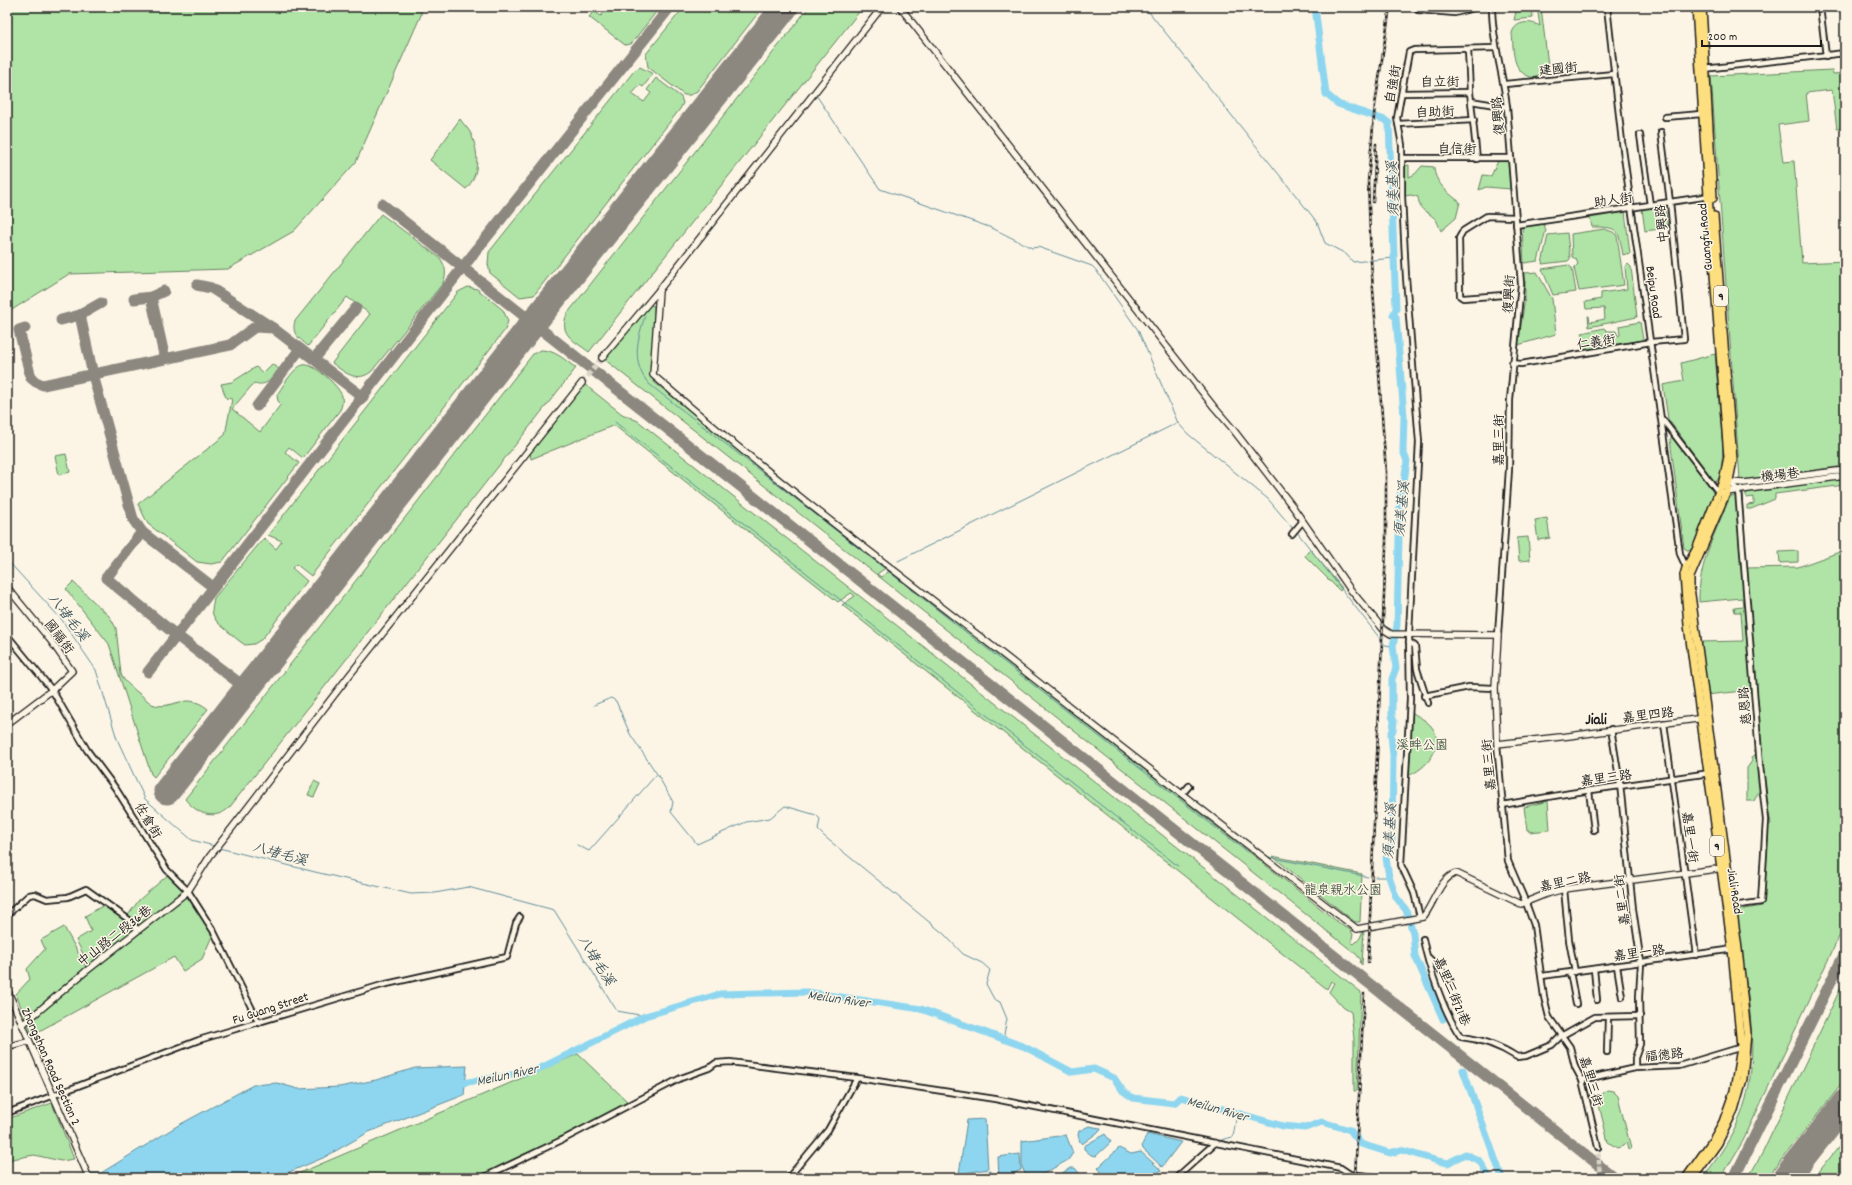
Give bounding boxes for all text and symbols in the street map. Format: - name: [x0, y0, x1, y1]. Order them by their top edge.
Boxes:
- scale bar: [1702, 22, 1821, 48]
- text: 200 m: [1708, 29, 1737, 46]
- street label: 建國街: [1538, 59, 1579, 82]
- street label: 自強街: [1382, 64, 1407, 105]
- street label: 自立街: [1420, 74, 1460, 93]
- street label: 復興路: [1488, 96, 1511, 136]
- street label: 自助街: [1415, 103, 1455, 124]
- street label: 自信街: [1437, 141, 1477, 160]
- water label: 須美基溪: [1383, 160, 1405, 217]
- street label: 助人街: [1593, 189, 1634, 214]
- street label: Guangfu Road: [1694, 202, 1719, 271]
- street label: 中興路: [1652, 203, 1675, 244]
- street label: Beipu Road: [1639, 265, 1666, 320]
- street label: 復興街: [1500, 274, 1521, 314]
- road number: 9: [1714, 286, 1728, 306]
- street label: 仁義街: [1576, 331, 1617, 356]
- street label: 嘉里三街: [1491, 414, 1510, 466]
- street label: 機場巷: [1760, 465, 1801, 488]
- water label: 須美基溪: [1391, 479, 1415, 538]
- water label: 八堵毛溪: [42, 590, 93, 647]
- street label: 國福街: [39, 616, 77, 659]
- street label: 慈恩路: [1735, 686, 1758, 726]
- street label: 嘉里四路: [1621, 704, 1675, 729]
- district label: Jiali: [1585, 710, 1607, 732]
- park label: 溪畔公園: [1396, 737, 1448, 756]
- street label: 嘉里三街: [1479, 738, 1502, 792]
- street label: 嘉里三路: [1579, 766, 1633, 793]
- street label: 佐倉街: [128, 800, 165, 843]
- water label: 須美基溪: [1380, 802, 1403, 860]
- street label: 嘉里一街: [1675, 810, 1702, 864]
- road number: 9: [1710, 836, 1724, 856]
- water label: 八堵毛溪: [250, 838, 310, 872]
- street label: Jiali Road: [1721, 867, 1747, 916]
- street label: 嘉里二路: [1538, 869, 1593, 898]
- street label: 嘉里二街: [1611, 873, 1636, 927]
- park label: 龍泉親水公園: [1304, 882, 1382, 901]
- street label: 中山路二段36巷: [74, 902, 157, 972]
- water label: 八堵毛溪: [572, 932, 619, 991]
- street label: 嘉里一路: [1612, 941, 1666, 968]
- street label: 嘉里三街21巷: [1428, 954, 1474, 1030]
- water label: Meilun River: [806, 986, 873, 1014]
- street label: Fu Guang Street: [230, 988, 311, 1031]
- street label: Zhongshan Road Section 2: [15, 1005, 84, 1129]
- street label: 福德路: [1644, 1045, 1685, 1068]
- street label: 嘉里三街: [1573, 1054, 1606, 1109]
- water label: Meilun River: [475, 1059, 542, 1092]
- water label: Meilun River: [1185, 1092, 1252, 1129]

